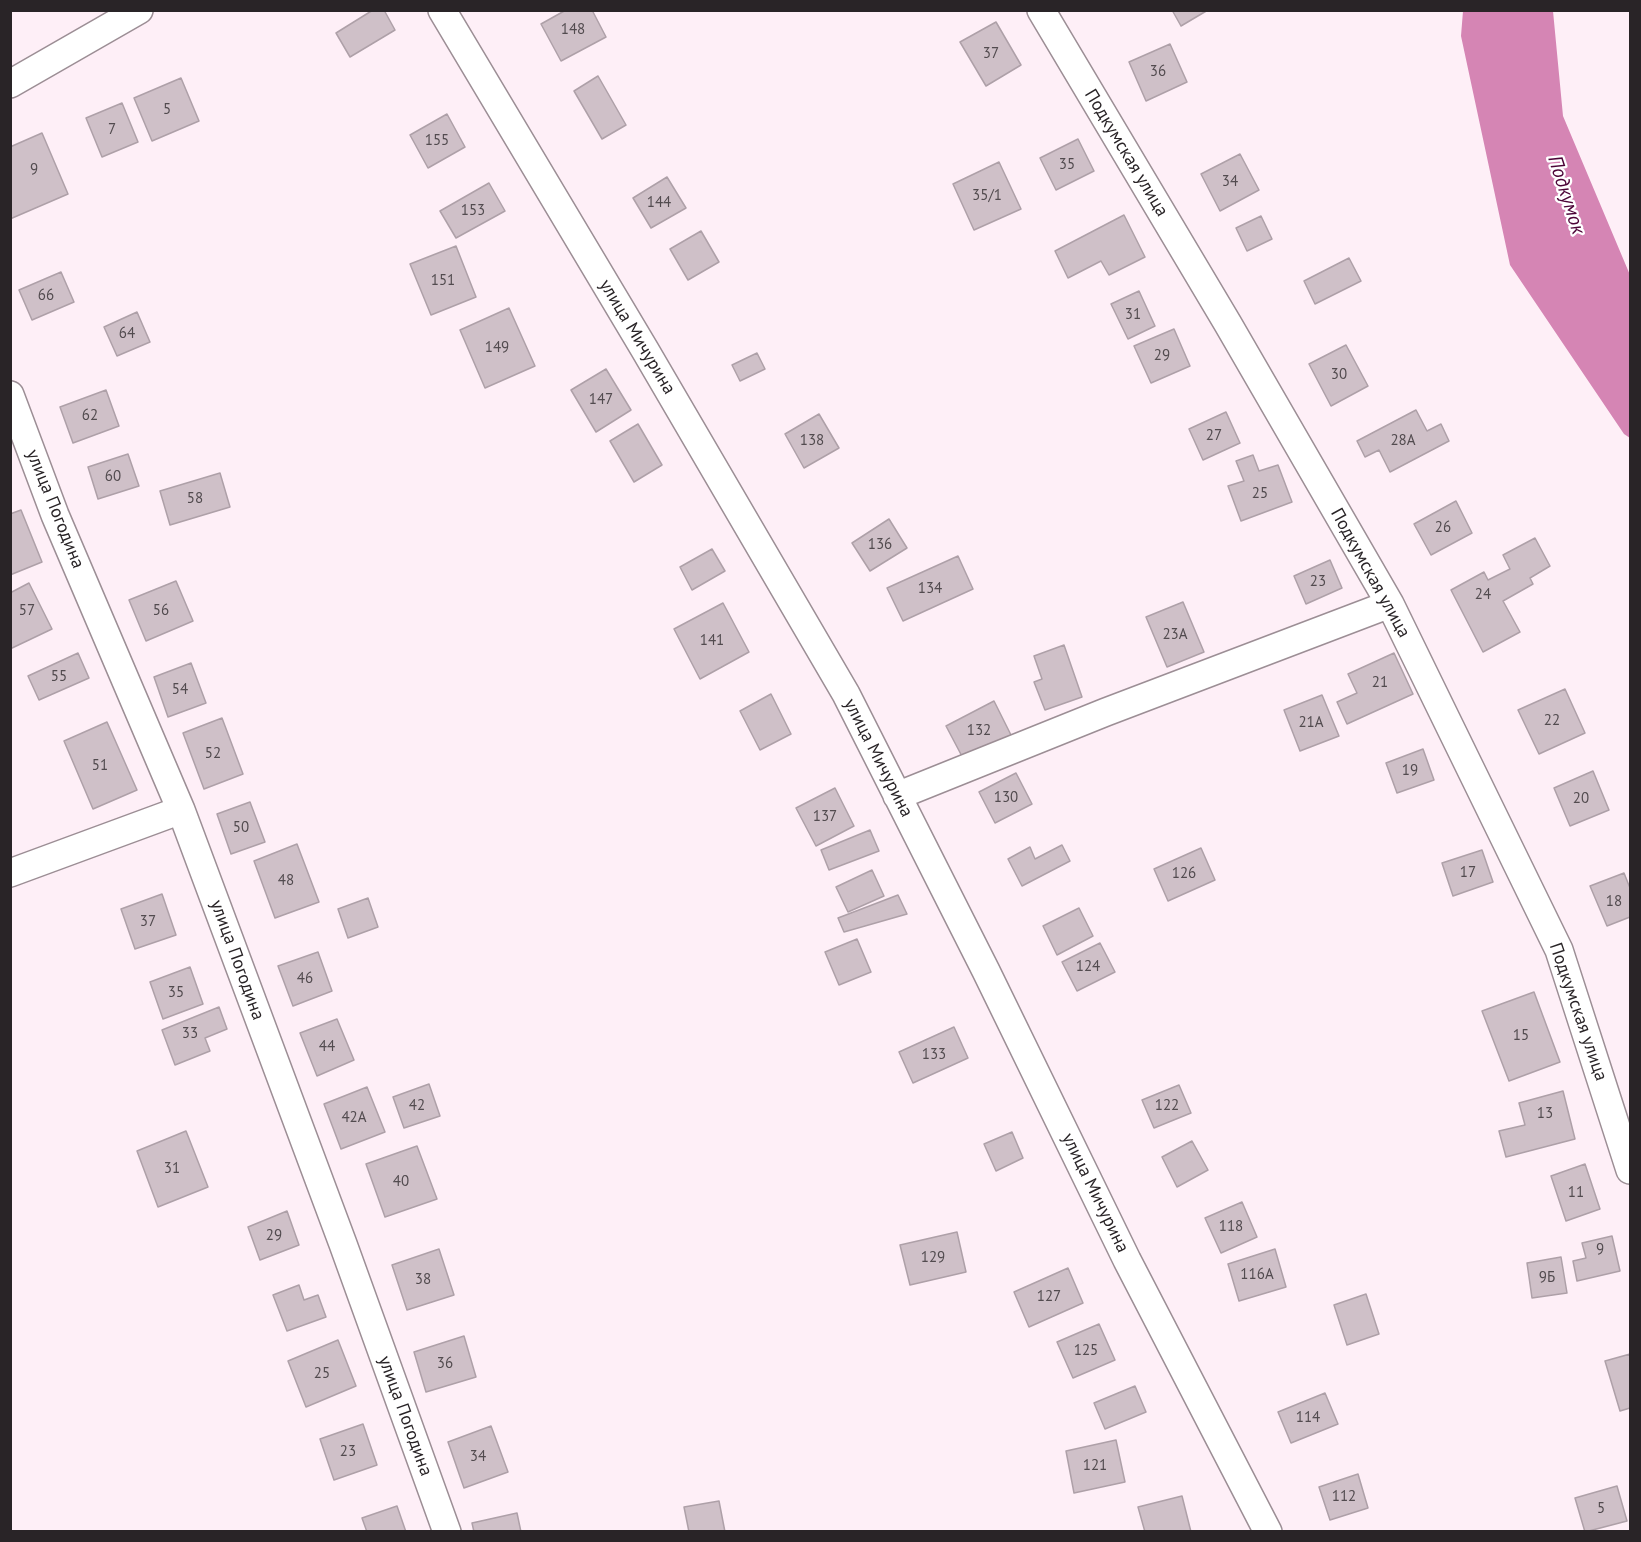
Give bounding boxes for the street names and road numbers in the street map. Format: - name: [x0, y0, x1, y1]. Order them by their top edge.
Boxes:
- street label: Подкумская улица: [1080, 85, 1172, 221]
- street label: улица Мичурина: [594, 276, 680, 398]
- street label: улица Погодина: [21, 446, 89, 572]
- street label: Подкумская улица: [1326, 505, 1414, 641]
- street label: улица Мичурина: [839, 695, 917, 821]
- street label: улица Погодина: [205, 897, 269, 1023]
- street label: Подкумская улица: [1544, 940, 1612, 1084]
- street label: улица Мичурина: [1057, 1130, 1133, 1256]
- street label: улица Погодина: [373, 1353, 437, 1479]

